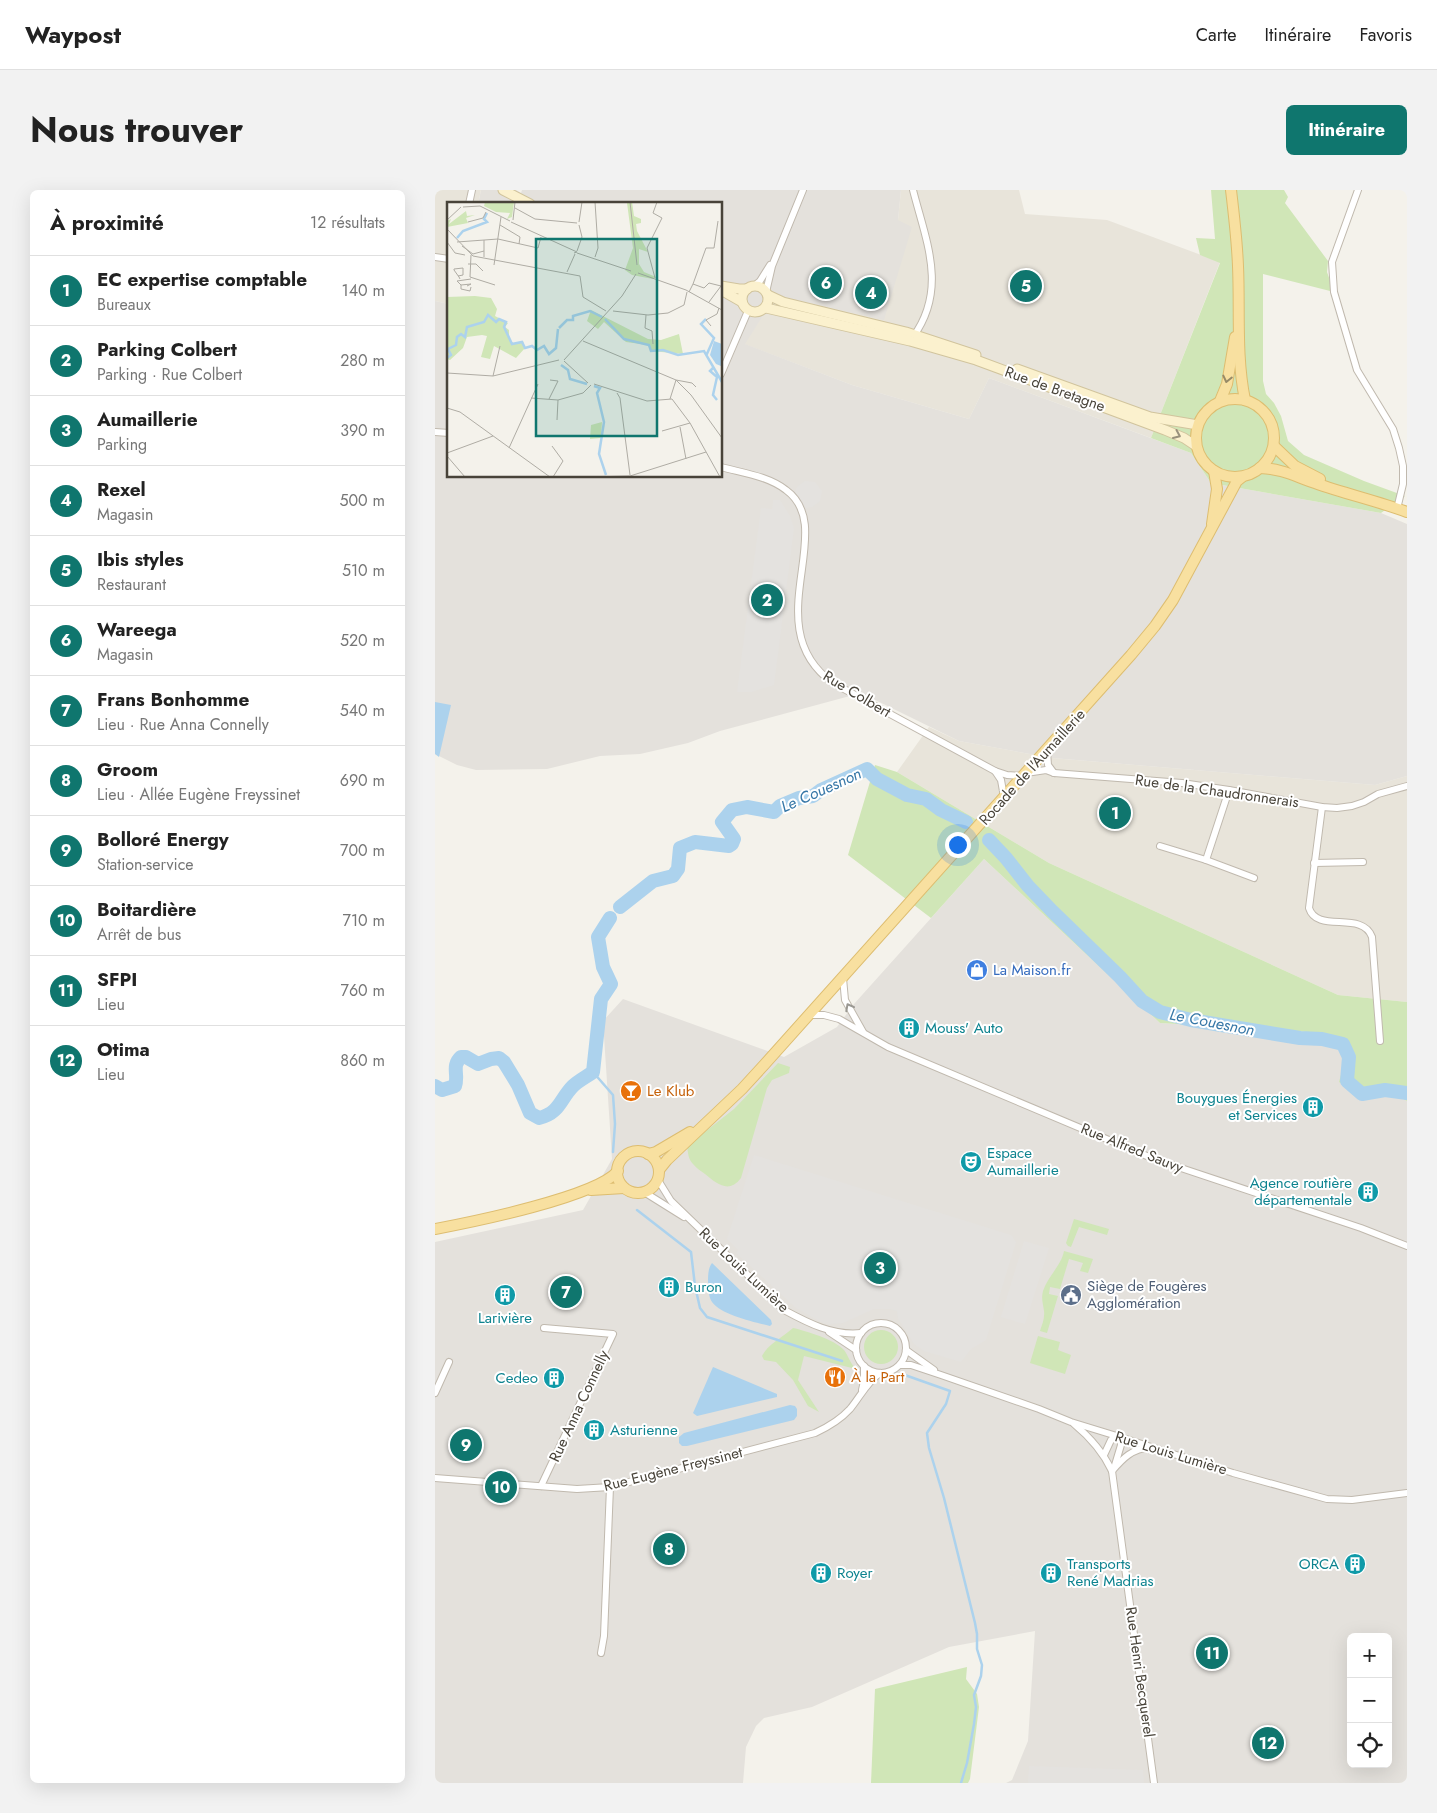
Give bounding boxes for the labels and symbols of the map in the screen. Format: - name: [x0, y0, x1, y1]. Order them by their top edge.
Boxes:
- inset map: [447, 202, 723, 478]
- pin: 6: [810, 264, 842, 302]
- pin: 5: [1010, 267, 1042, 305]
- pin: 4: [855, 274, 887, 312]
- street label: Rue de Bretagne: [1002, 361, 1108, 417]
- one-way arrow: [1222, 374, 1233, 383]
- one-way arrow: [1172, 428, 1181, 439]
- pin: 2: [751, 581, 783, 619]
- street label: Rue Colbert: [819, 665, 895, 723]
- street label: Rocade de l'Aumaillerie: [974, 704, 1090, 830]
- water label: Le Couesnon: [777, 762, 865, 818]
- street label: Rue de la Chaudronnerais: [1134, 769, 1300, 813]
- pin: 1: [1099, 794, 1131, 832]
- your location: [945, 832, 971, 858]
- shop icon: La Maison.fr: [965, 958, 989, 982]
- place label: La Maison.fr: [993, 959, 1072, 981]
- water label: Le Couesnon: [1168, 1002, 1256, 1042]
- one-way arrow: [845, 1003, 855, 1012]
- building icon: Mouss' Auto: [897, 1016, 921, 1040]
- place label: Mouss' Auto: [925, 1017, 1003, 1039]
- bar icon: Le Klub: [619, 1079, 643, 1103]
- place label: Le Klub: [647, 1080, 695, 1102]
- place label: Bouygues Énergies et Services: [1177, 1087, 1297, 1126]
- building icon: Bouygues Énergies et Services: [1301, 1095, 1325, 1119]
- street label: Rue Alfred Sauvy: [1077, 1117, 1187, 1179]
- place label: Espace Aumaillerie: [987, 1142, 1059, 1181]
- theatre icon: Espace Aumaillerie: [959, 1150, 983, 1174]
- place label: Agence routière départementale: [1250, 1172, 1352, 1211]
- building icon: Agence routière départementale: [1356, 1180, 1380, 1204]
- street label: Rue Louis Lumière: [694, 1222, 794, 1318]
- pin: 3: [864, 1249, 896, 1287]
- pin: 7: [550, 1273, 582, 1311]
- building icon: Buron: [657, 1275, 681, 1299]
- place label: Siège de Fougères Agglomération: [1087, 1275, 1206, 1314]
- place label: Buron: [685, 1276, 722, 1298]
- building icon: Larivière: [493, 1283, 517, 1307]
- public building icon: Siège de Fougères Agglomération: [1059, 1283, 1083, 1307]
- place label: Larivière: [478, 1307, 532, 1329]
- street label: Rue Anna Connelly: [543, 1346, 615, 1466]
- restaurant icon: À la Part: [823, 1365, 847, 1389]
- building icon: Cedeo: [542, 1366, 566, 1390]
- place label: À la Part: [851, 1366, 905, 1388]
- place label: Cedeo: [496, 1367, 538, 1389]
- building icon: Asturienne: [582, 1418, 606, 1442]
- place label: Asturienne: [610, 1419, 678, 1441]
- pin: 9: [450, 1426, 482, 1464]
- street label: Rue Louis Lumière: [1112, 1426, 1230, 1481]
- street label: Rue Eugène Freyssinet: [601, 1441, 745, 1497]
- pin: 10: [485, 1468, 517, 1506]
- pin: 8: [653, 1530, 685, 1568]
- building icon: ORCA: [1343, 1552, 1367, 1576]
- place label: Transports René Madrias: [1067, 1553, 1153, 1592]
- place label: ORCA: [1299, 1553, 1339, 1575]
- building icon: Royer: [809, 1561, 833, 1585]
- building icon: Transports René Madrias: [1039, 1561, 1063, 1585]
- place label: Royer: [837, 1562, 873, 1584]
- street label: Rue Henri Becquerel: [1120, 1605, 1160, 1739]
- pin: 11: [1196, 1634, 1228, 1672]
- pin: 12: [1252, 1724, 1284, 1762]

